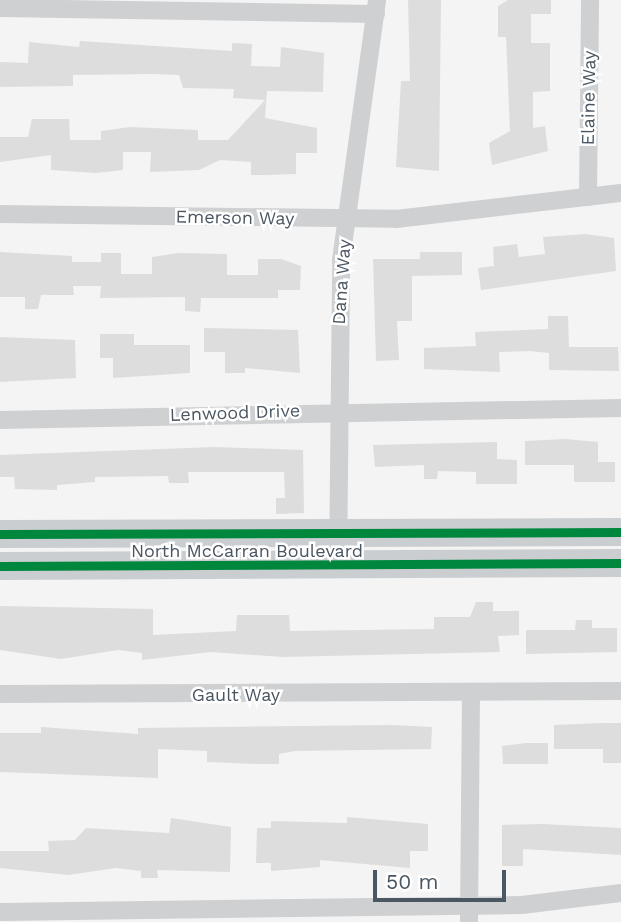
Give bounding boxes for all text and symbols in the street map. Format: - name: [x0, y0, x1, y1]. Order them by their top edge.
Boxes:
- street label: Elaine Way: [577, 50, 601, 146]
- street label: Emerson Way: [175, 206, 295, 230]
- street label: Dana Way: [328, 238, 356, 326]
- street label: Lenwood Drive: [169, 400, 301, 426]
- street label: North McCarran Boulevard: [131, 540, 363, 562]
- street label: Gault Way: [192, 684, 280, 706]
- scale bar: [376, 856, 509, 900]
- text: 50 m: [386, 869, 438, 894]

